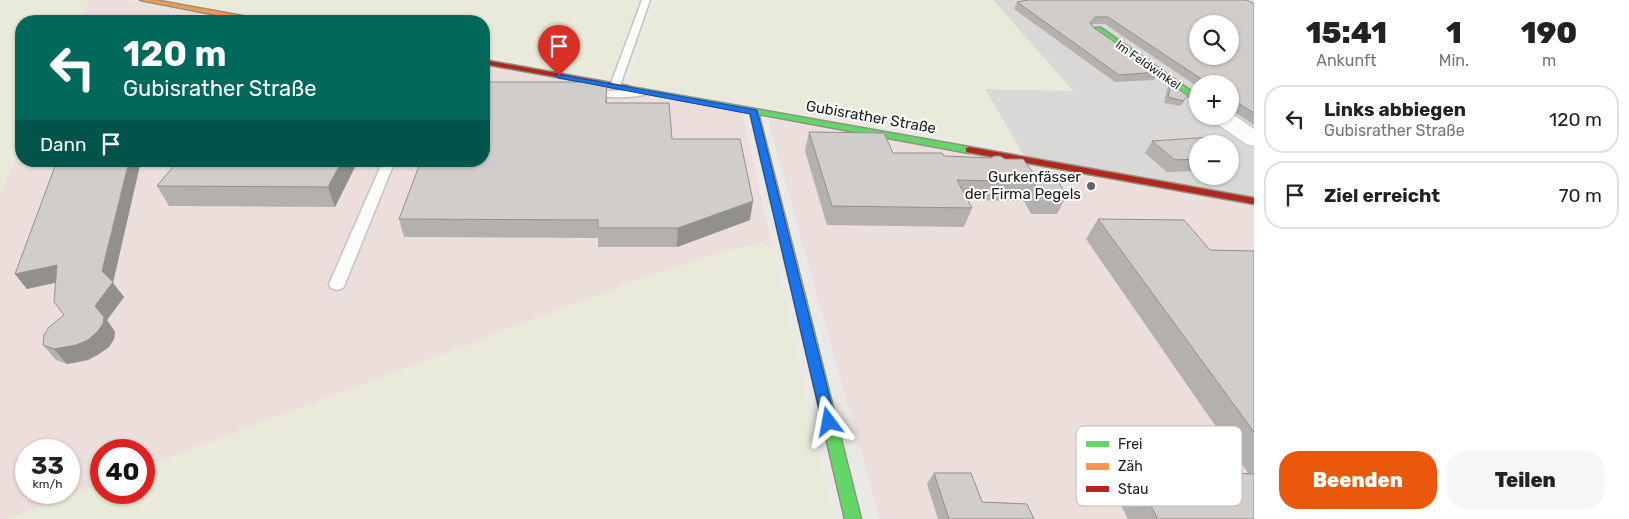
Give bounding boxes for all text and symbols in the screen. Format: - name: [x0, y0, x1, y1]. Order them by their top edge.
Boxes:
- map controls: [1189, 15, 1239, 185]
- button: search: [1189, 15, 1239, 65]
- text: 15:41: [1306, 15, 1387, 51]
- text: 1: [1446, 15, 1462, 51]
- text: 190: [1521, 15, 1577, 51]
- pin: [538, 25, 580, 76]
- icon: arrive: [545, 32, 573, 60]
- text: 120 m: [123, 33, 226, 75]
- icon: left: [40, 35, 105, 100]
- street label: Im Feldwinkel: [1113, 38, 1183, 93]
- text: Ankunft: [1316, 51, 1376, 70]
- text: Min.: [1439, 51, 1469, 70]
- text: m: [1542, 51, 1556, 70]
- text: Gubisrather Straße: [123, 75, 317, 102]
- button: +: [1189, 75, 1239, 125]
- street label: Gubisrather Straße: [804, 97, 938, 137]
- text: Links abbiegen: [1324, 98, 1466, 121]
- icon: left: [1281, 105, 1309, 133]
- text: 120 m: [1549, 108, 1602, 131]
- text: Gubisrather Straße: [1324, 121, 1465, 140]
- icon: arrive: [97, 130, 125, 158]
- text: Dann: [40, 133, 87, 156]
- button: −: [1189, 135, 1239, 185]
- place label: Gurkenfässer der Firma Pegels: [965, 168, 1081, 203]
- marker: Gurkenfässer der Firma Pegels: [1085, 180, 1097, 192]
- icon: arrive: [1281, 181, 1309, 209]
- text: Ziel erreicht: [1324, 184, 1440, 207]
- text: 70 m: [1559, 184, 1602, 207]
- position arrow: [802, 395, 854, 447]
- legend: [1076, 426, 1242, 506]
- text: Frei: [1118, 436, 1142, 453]
- speed limit sign: 40: [90, 439, 155, 504]
- text: 33: [31, 451, 64, 480]
- button: Beenden: [1279, 451, 1437, 509]
- button: Teilen: [1447, 451, 1604, 509]
- text: Zäh: [1118, 458, 1143, 475]
- text: km/h: [33, 477, 62, 491]
- text: Stau: [1118, 481, 1148, 498]

